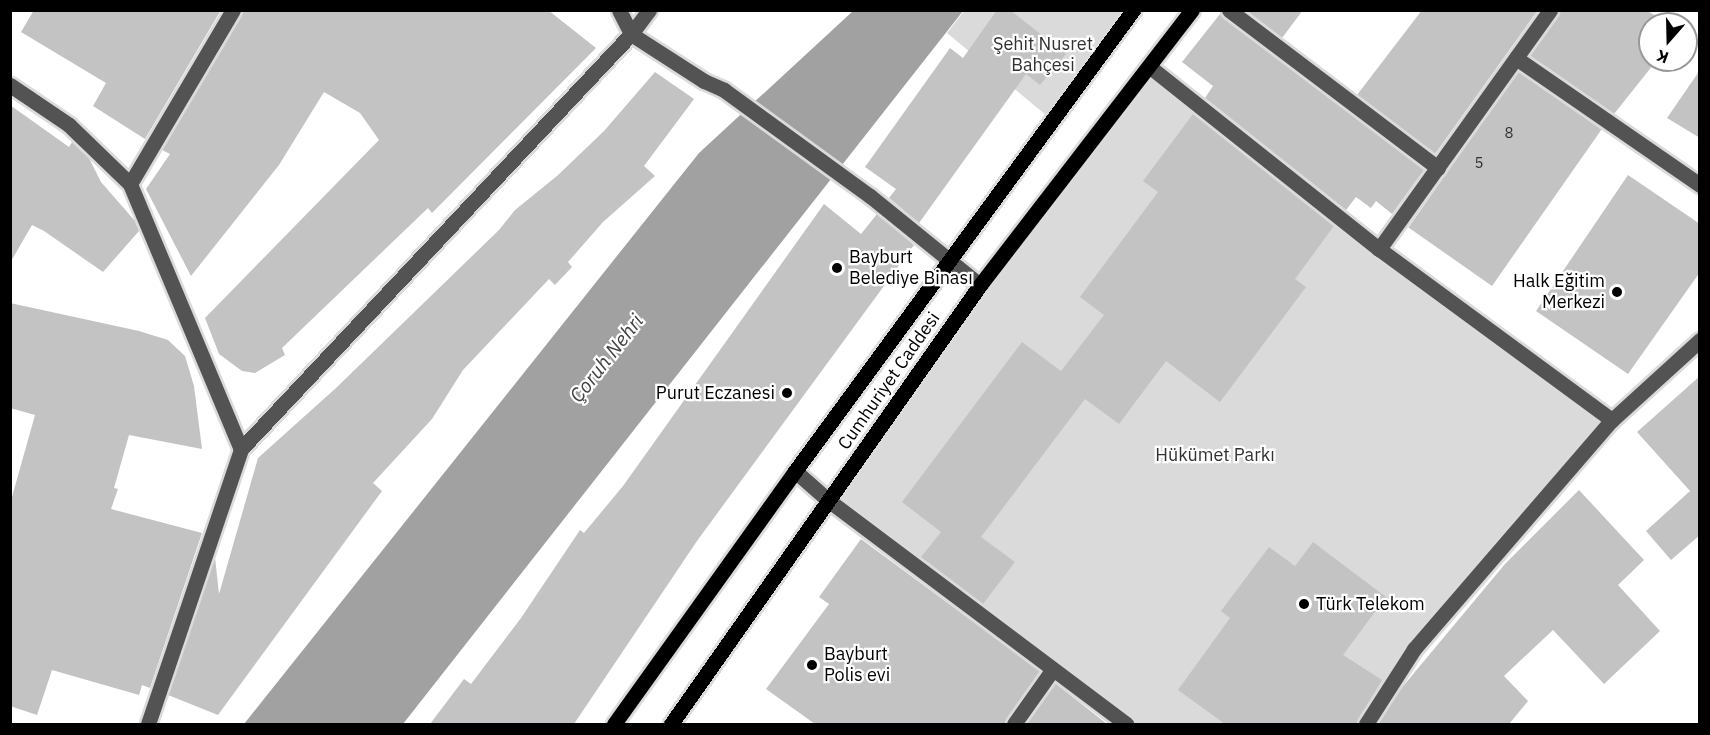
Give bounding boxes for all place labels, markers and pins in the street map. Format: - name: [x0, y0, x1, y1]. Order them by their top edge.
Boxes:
- place label: Bayburt Belediye Binası: [849, 247, 973, 290]
- marker: Bayburt Belediye Binası: [830, 261, 844, 275]
- place label: Halk Eğitim Merkezi: [1513, 271, 1605, 314]
- marker: Halk Eğitim Merkezi: [1610, 285, 1624, 299]
- place label: Purut Eczanesi: [656, 382, 775, 404]
- marker: Purut Eczanesi: [780, 386, 794, 400]
- place label: Türk Telekom: [1316, 593, 1425, 615]
- marker: Türk Telekom: [1297, 597, 1311, 611]
- place label: Bayburt Polis evi: [824, 644, 890, 686]
- marker: Bayburt Polis evi: [805, 658, 819, 672]

